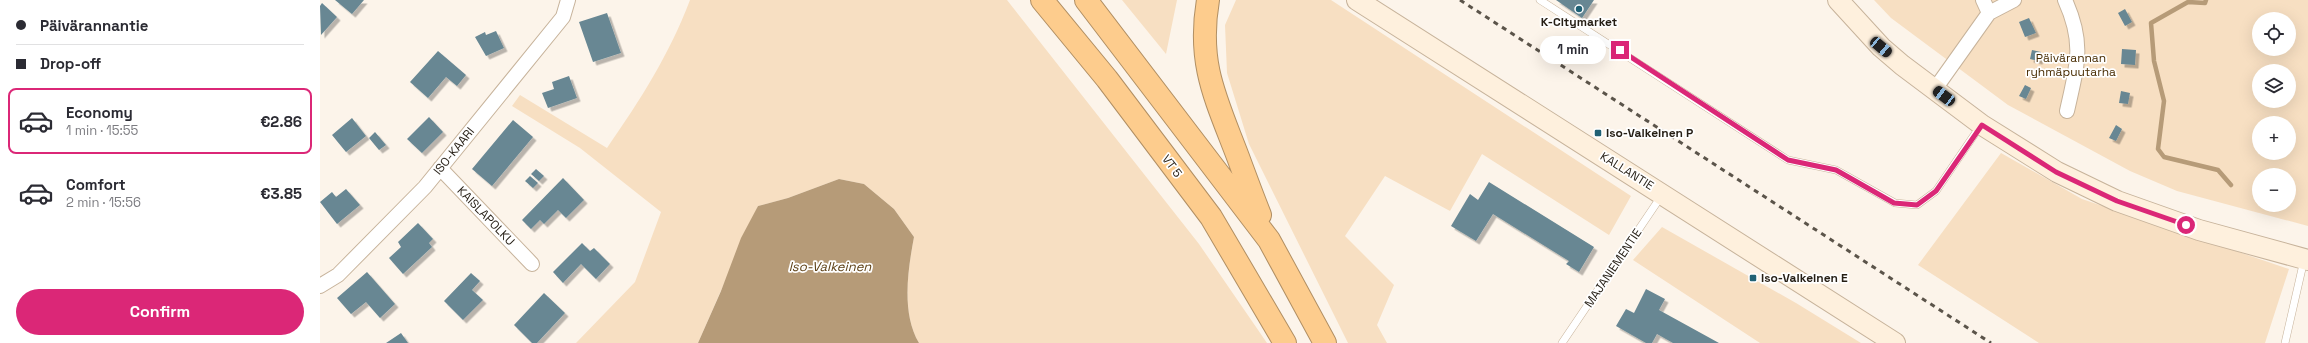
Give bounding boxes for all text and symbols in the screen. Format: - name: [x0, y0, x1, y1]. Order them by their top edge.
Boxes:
- marker: K-Citymarket: [1574, 4, 1584, 14]
- map controls: [2252, 12, 2296, 212]
- button: locate: [2252, 12, 2296, 56]
- place label: K-Citymarket: [1541, 14, 1617, 30]
- text: Päivärannantie: [40, 16, 148, 35]
- car: [1868, 35, 1894, 59]
- callout: 1 min: [1540, 36, 1606, 64]
- text: 1 min: [1557, 41, 1589, 58]
- route end: [1611, 41, 1629, 59]
- park label: Päivärannan ryhmäpuutarha: [2026, 50, 2116, 80]
- text: Drop-off: [40, 54, 101, 73]
- button: layers: [2252, 64, 2296, 108]
- car: [1931, 84, 1957, 108]
- icon: car: [18, 103, 54, 139]
- text: Economy: [66, 103, 133, 122]
- text: €2.86: [260, 112, 302, 131]
- button: +: [2252, 116, 2296, 160]
- text: 1 min · 15:55: [66, 122, 138, 139]
- street label: ISO-KAARI: [430, 124, 478, 178]
- place label: Iso-Valkeinen P: [1606, 125, 1693, 141]
- marker: Iso-Valkeinen P: [1593, 128, 1603, 138]
- street label: KALLANTIE: [1597, 148, 1657, 194]
- street label: VT 5: [1158, 151, 1186, 181]
- button: −: [2252, 168, 2296, 212]
- icon: car: [18, 175, 54, 211]
- text: Comfort: [66, 175, 126, 194]
- street label: KAISLAPOLKU: [454, 183, 518, 249]
- text: €3.85: [260, 184, 302, 203]
- text: 2 min · 15:56: [66, 194, 141, 211]
- route start: [2177, 216, 2195, 234]
- street label: MAJANIEMENTIE: [1581, 225, 1645, 311]
- water label: Iso-Valkeinen: [789, 258, 872, 275]
- place label: Iso-Valkeinen E: [1761, 270, 1848, 286]
- marker: Iso-Valkeinen E: [1748, 273, 1758, 283]
- button: Confirm: [16, 289, 304, 335]

